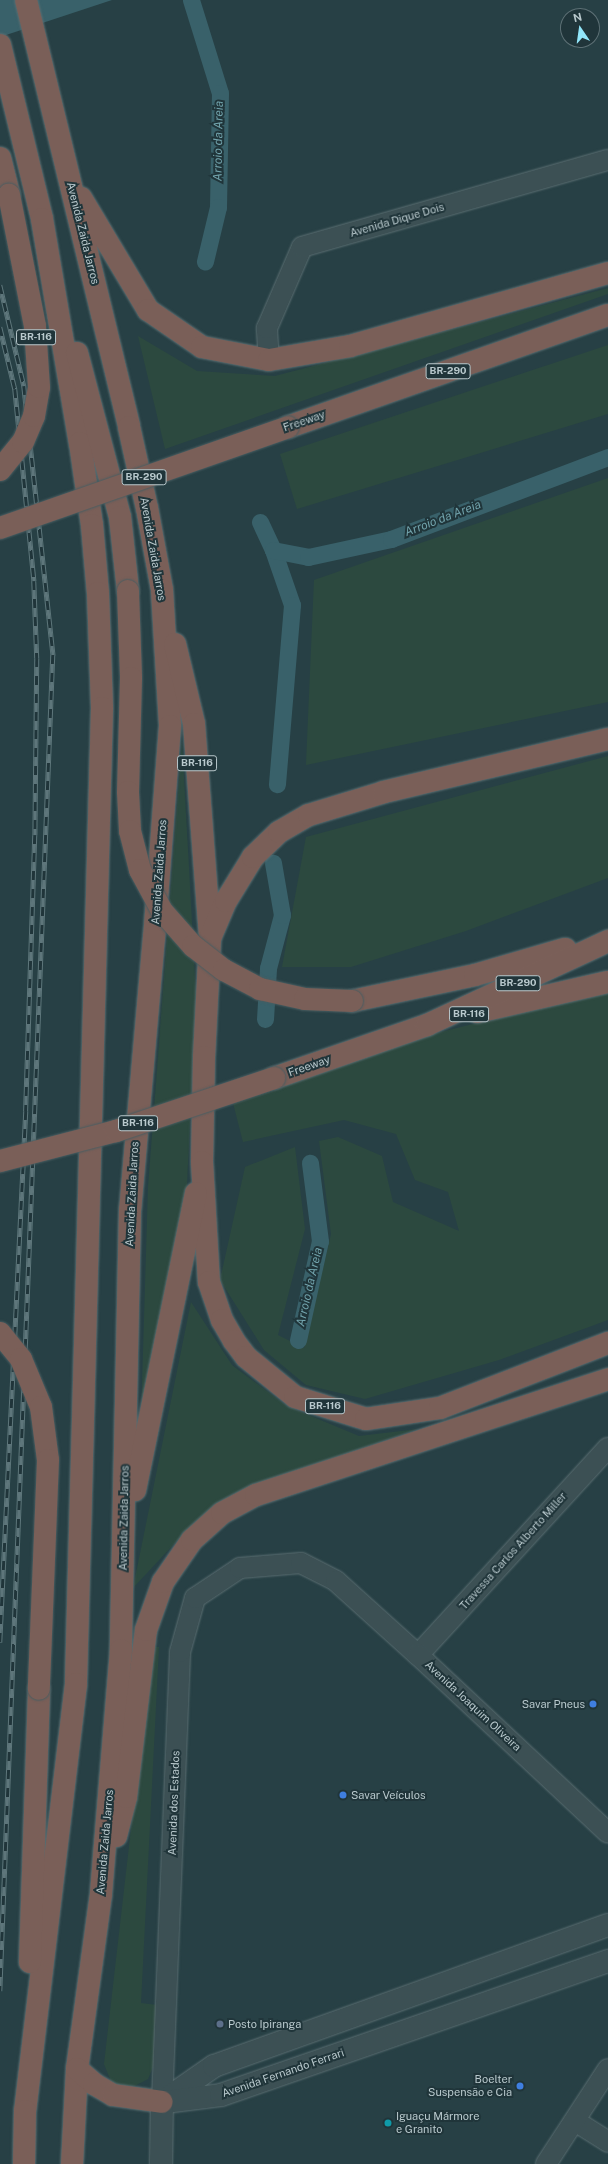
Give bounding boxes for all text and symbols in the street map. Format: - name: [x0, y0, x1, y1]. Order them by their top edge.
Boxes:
- north arrow: [560, 8, 600, 48]
- text: N: [572, 10, 583, 24]
- water label: Arroio da Areia: [211, 101, 227, 181]
- street label: Avenida Zaida Jarros: [64, 180, 102, 286]
- street label: Avenida Dique Dois: [348, 200, 446, 240]
- road number: BR-116: [16, 329, 56, 345]
- road number: BR-290: [425, 363, 471, 379]
- street label: Freeway: [281, 408, 327, 434]
- road number: BR-290: [121, 469, 167, 485]
- street label: Avenida Zaida Jarros: [137, 496, 169, 602]
- water label: Arroio da Areia: [403, 498, 483, 540]
- road number: BR-116: [177, 755, 217, 771]
- street label: Avenida Zaida Jarros: [149, 819, 169, 925]
- road number: BR-290: [495, 975, 541, 991]
- road number: BR-116: [449, 1006, 489, 1022]
- street label: Freeway: [286, 1053, 332, 1079]
- road number: BR-116: [118, 1115, 158, 1131]
- street label: Avenida Zaida Jarros: [123, 1141, 141, 1247]
- water label: Arroio da Areia: [294, 1246, 326, 1328]
- road number: BR-116: [305, 1398, 345, 1414]
- street label: Avenida Zaida Jarros: [116, 1465, 132, 1571]
- street label: Travessa Carlos Alberto Miller: [457, 1490, 569, 1612]
- street label: Avenida Joaquim Oliveira: [422, 1658, 524, 1754]
- place label: Savar Pneus: [522, 1697, 585, 1711]
- marker: Savar Pneus: [588, 1699, 598, 1709]
- street label: Avenida dos Estados: [166, 1750, 182, 1856]
- place label: Savar Veículos: [351, 1788, 426, 1802]
- street label: Avenida Zaida Jarros: [94, 1789, 116, 1895]
- marker: Savar Veículos: [338, 1790, 348, 1800]
- place label: Posto Ipiranga: [228, 2017, 301, 2031]
- marker: Posto Ipiranga: [215, 2019, 225, 2029]
- street label: Avenida Fernando Ferrari: [220, 2046, 346, 2100]
- place label: Boelter Suspensão e Cia: [428, 2073, 512, 2099]
- marker: Boelter Suspensão e Cia: [515, 2081, 525, 2091]
- place label: Iguaçu Mármore e Granito: [396, 2110, 479, 2136]
- marker: Iguaçu Mármore e Granito: [383, 2118, 393, 2128]

